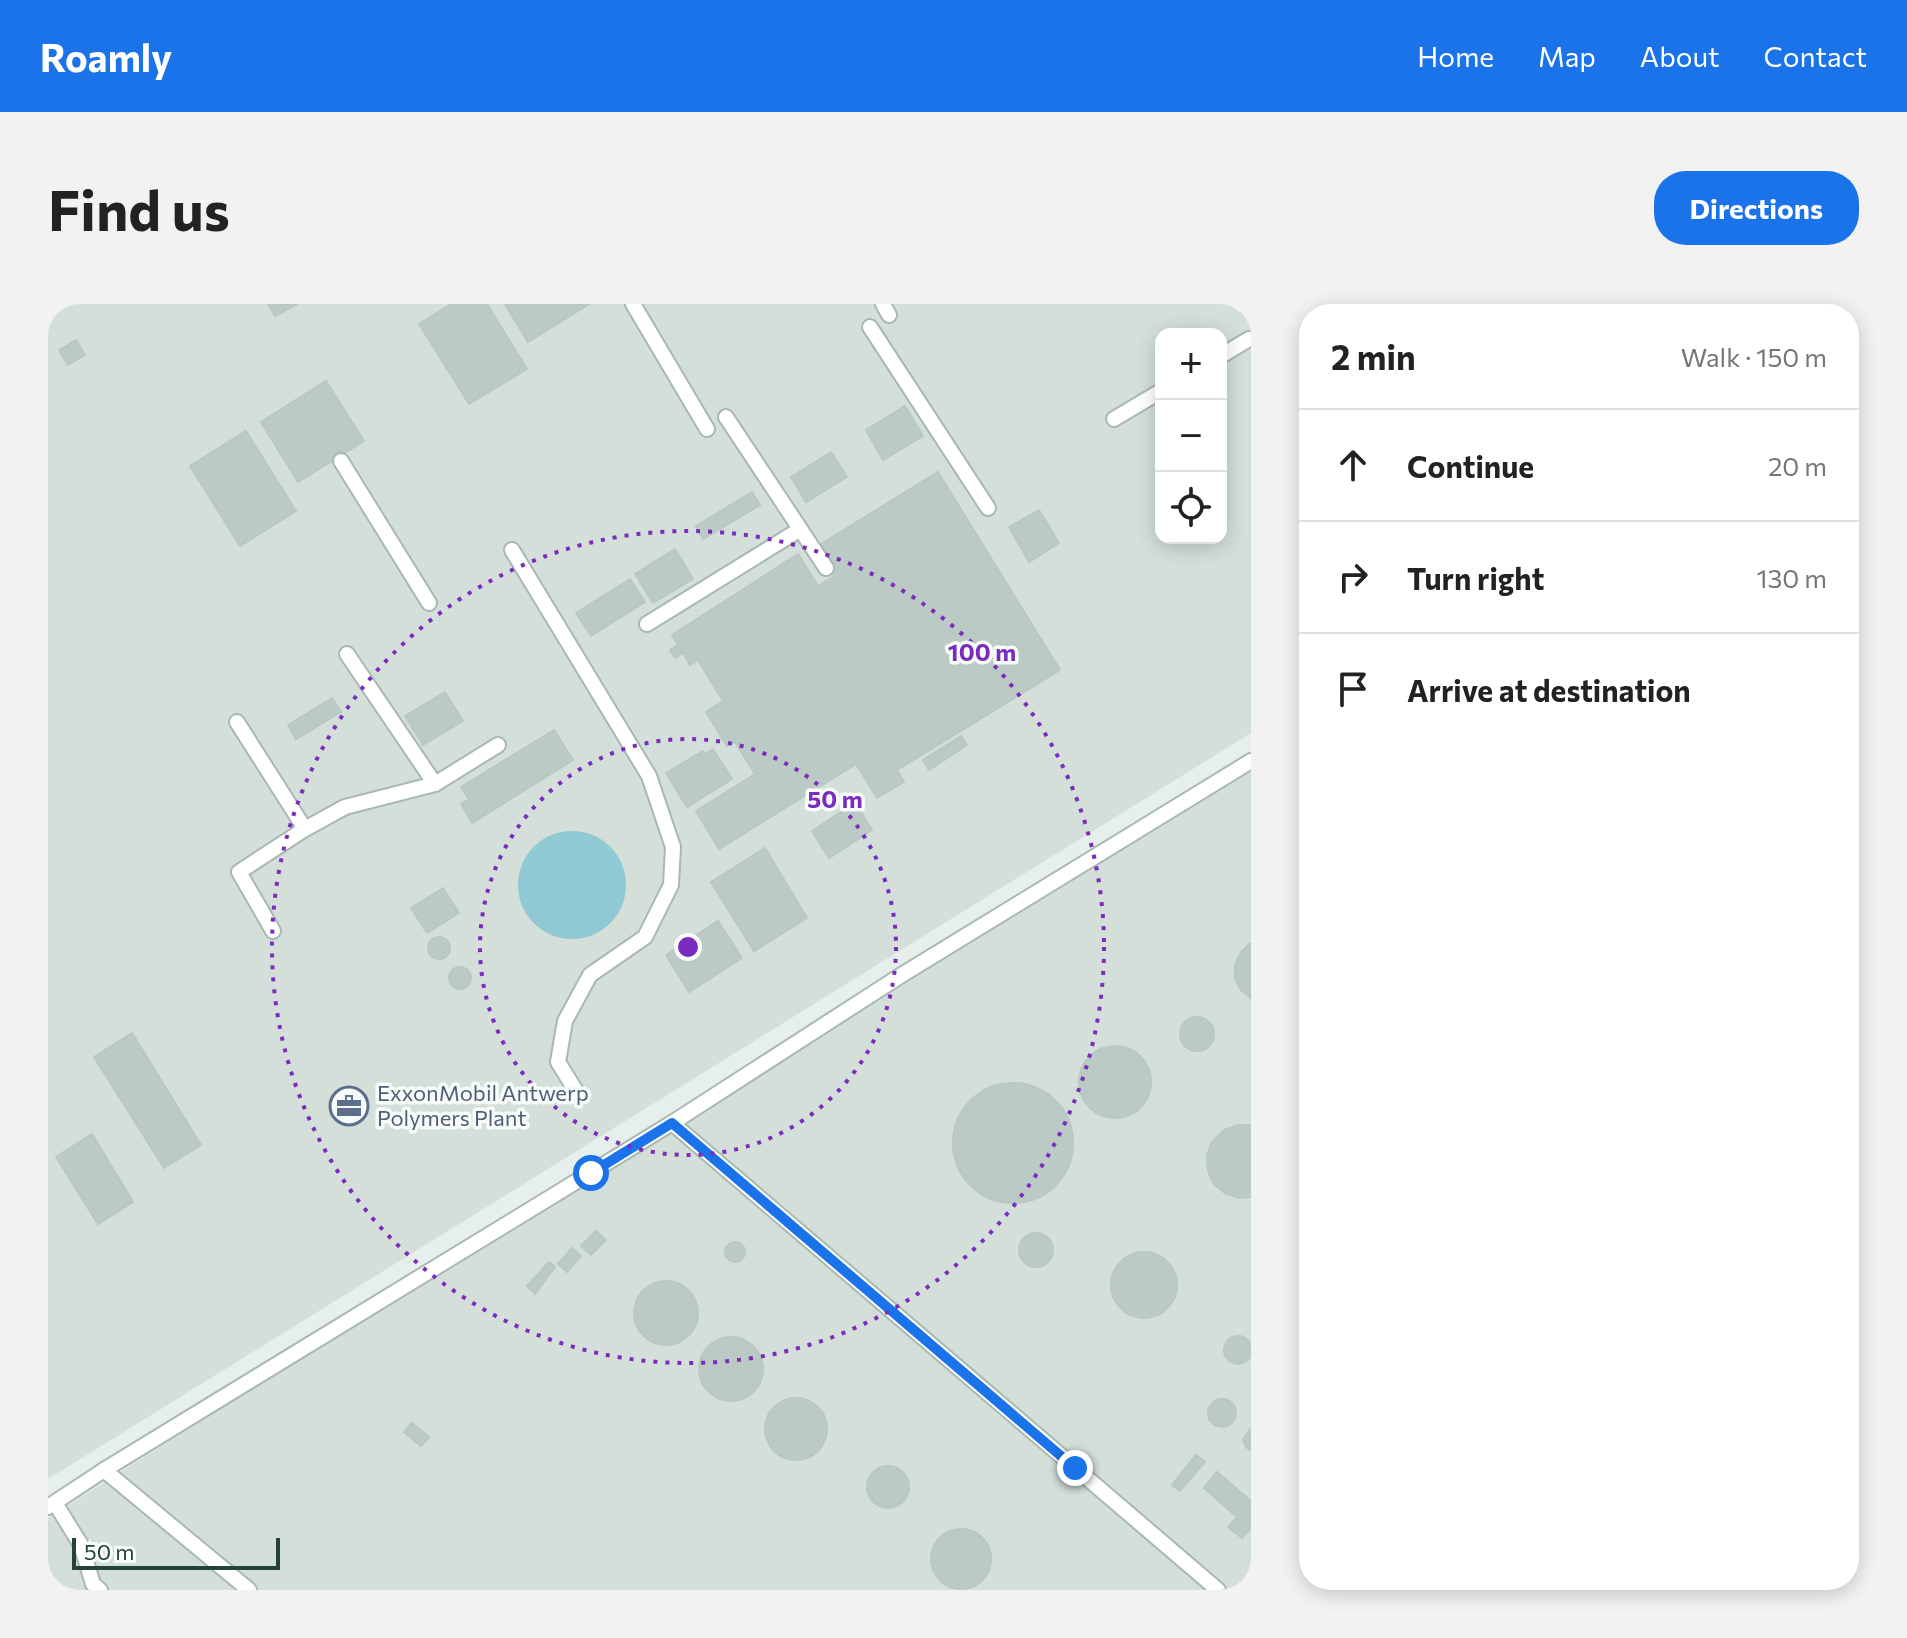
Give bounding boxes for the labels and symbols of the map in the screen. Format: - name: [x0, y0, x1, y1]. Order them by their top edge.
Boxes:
- text: 100 m: [948, 637, 1016, 666]
- text: 50 m: [807, 784, 863, 813]
- centre of rings: [674, 933, 702, 961]
- place label: ExxonMobil Antwerp Polymers Plant: [377, 1079, 589, 1131]
- office icon: ExxonMobil Antwerp Polymers Plant: [328, 1085, 370, 1127]
- route start: [573, 1155, 609, 1191]
- route end: [1057, 1450, 1093, 1486]
- scale bar: [72, 1534, 280, 1570]

